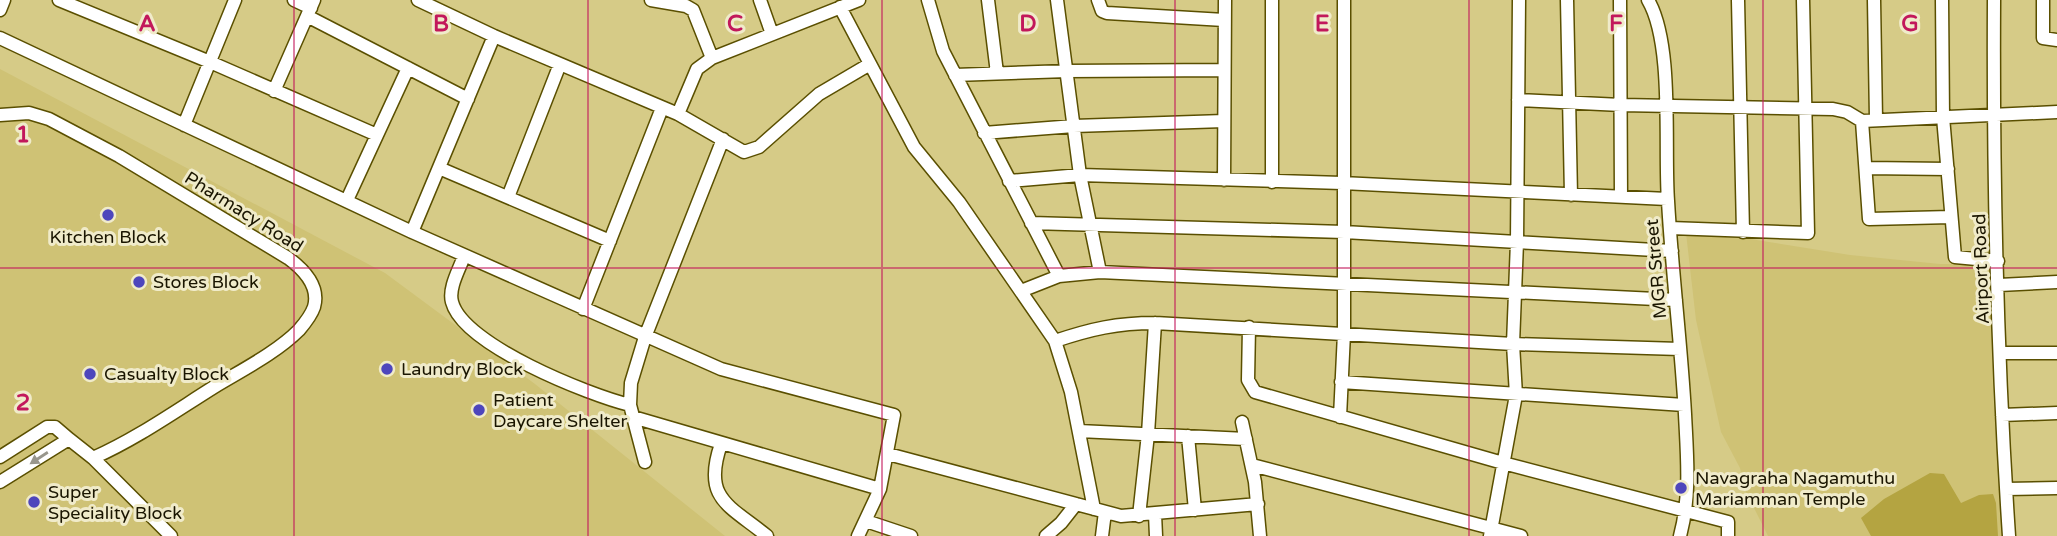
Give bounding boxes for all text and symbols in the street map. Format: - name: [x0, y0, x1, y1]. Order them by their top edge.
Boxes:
- text: A: [138, 10, 156, 38]
- text: B: [433, 10, 449, 38]
- text: C: [727, 10, 743, 38]
- text: D: [1019, 10, 1037, 38]
- text: E: [1315, 10, 1329, 38]
- text: F: [1609, 10, 1623, 38]
- text: G: [1901, 10, 1919, 38]
- text: 1: [16, 121, 30, 149]
- street label: Pharmacy Road: [181, 167, 307, 257]
- marker: Kitchen Block: [100, 207, 116, 223]
- street label: Airport Road: [1968, 213, 1994, 325]
- street label: MGR Street: [1641, 218, 1671, 320]
- place label: Kitchen Block: [50, 226, 167, 248]
- place label: Stores Block: [153, 271, 259, 293]
- marker: Stores Block: [131, 274, 147, 290]
- place label: Laundry Block: [401, 358, 523, 380]
- marker: Laundry Block: [379, 361, 395, 377]
- place label: Casualty Block: [104, 363, 229, 385]
- marker: Casualty Block: [82, 366, 98, 382]
- text: 2: [16, 389, 30, 417]
- place label: Patient Daycare Shelter: [493, 389, 628, 432]
- marker: Patient Daycare Shelter: [471, 402, 487, 418]
- one-way arrow: [29, 451, 48, 464]
- place label: Navagraha Nagamuthu Mariamman Temple: [1695, 467, 1895, 510]
- marker: Navagraha Nagamuthu Mariamman Temple: [1673, 480, 1689, 496]
- place label: Super Speciality Block: [48, 481, 182, 524]
- marker: Super Speciality Block: [26, 494, 42, 510]

